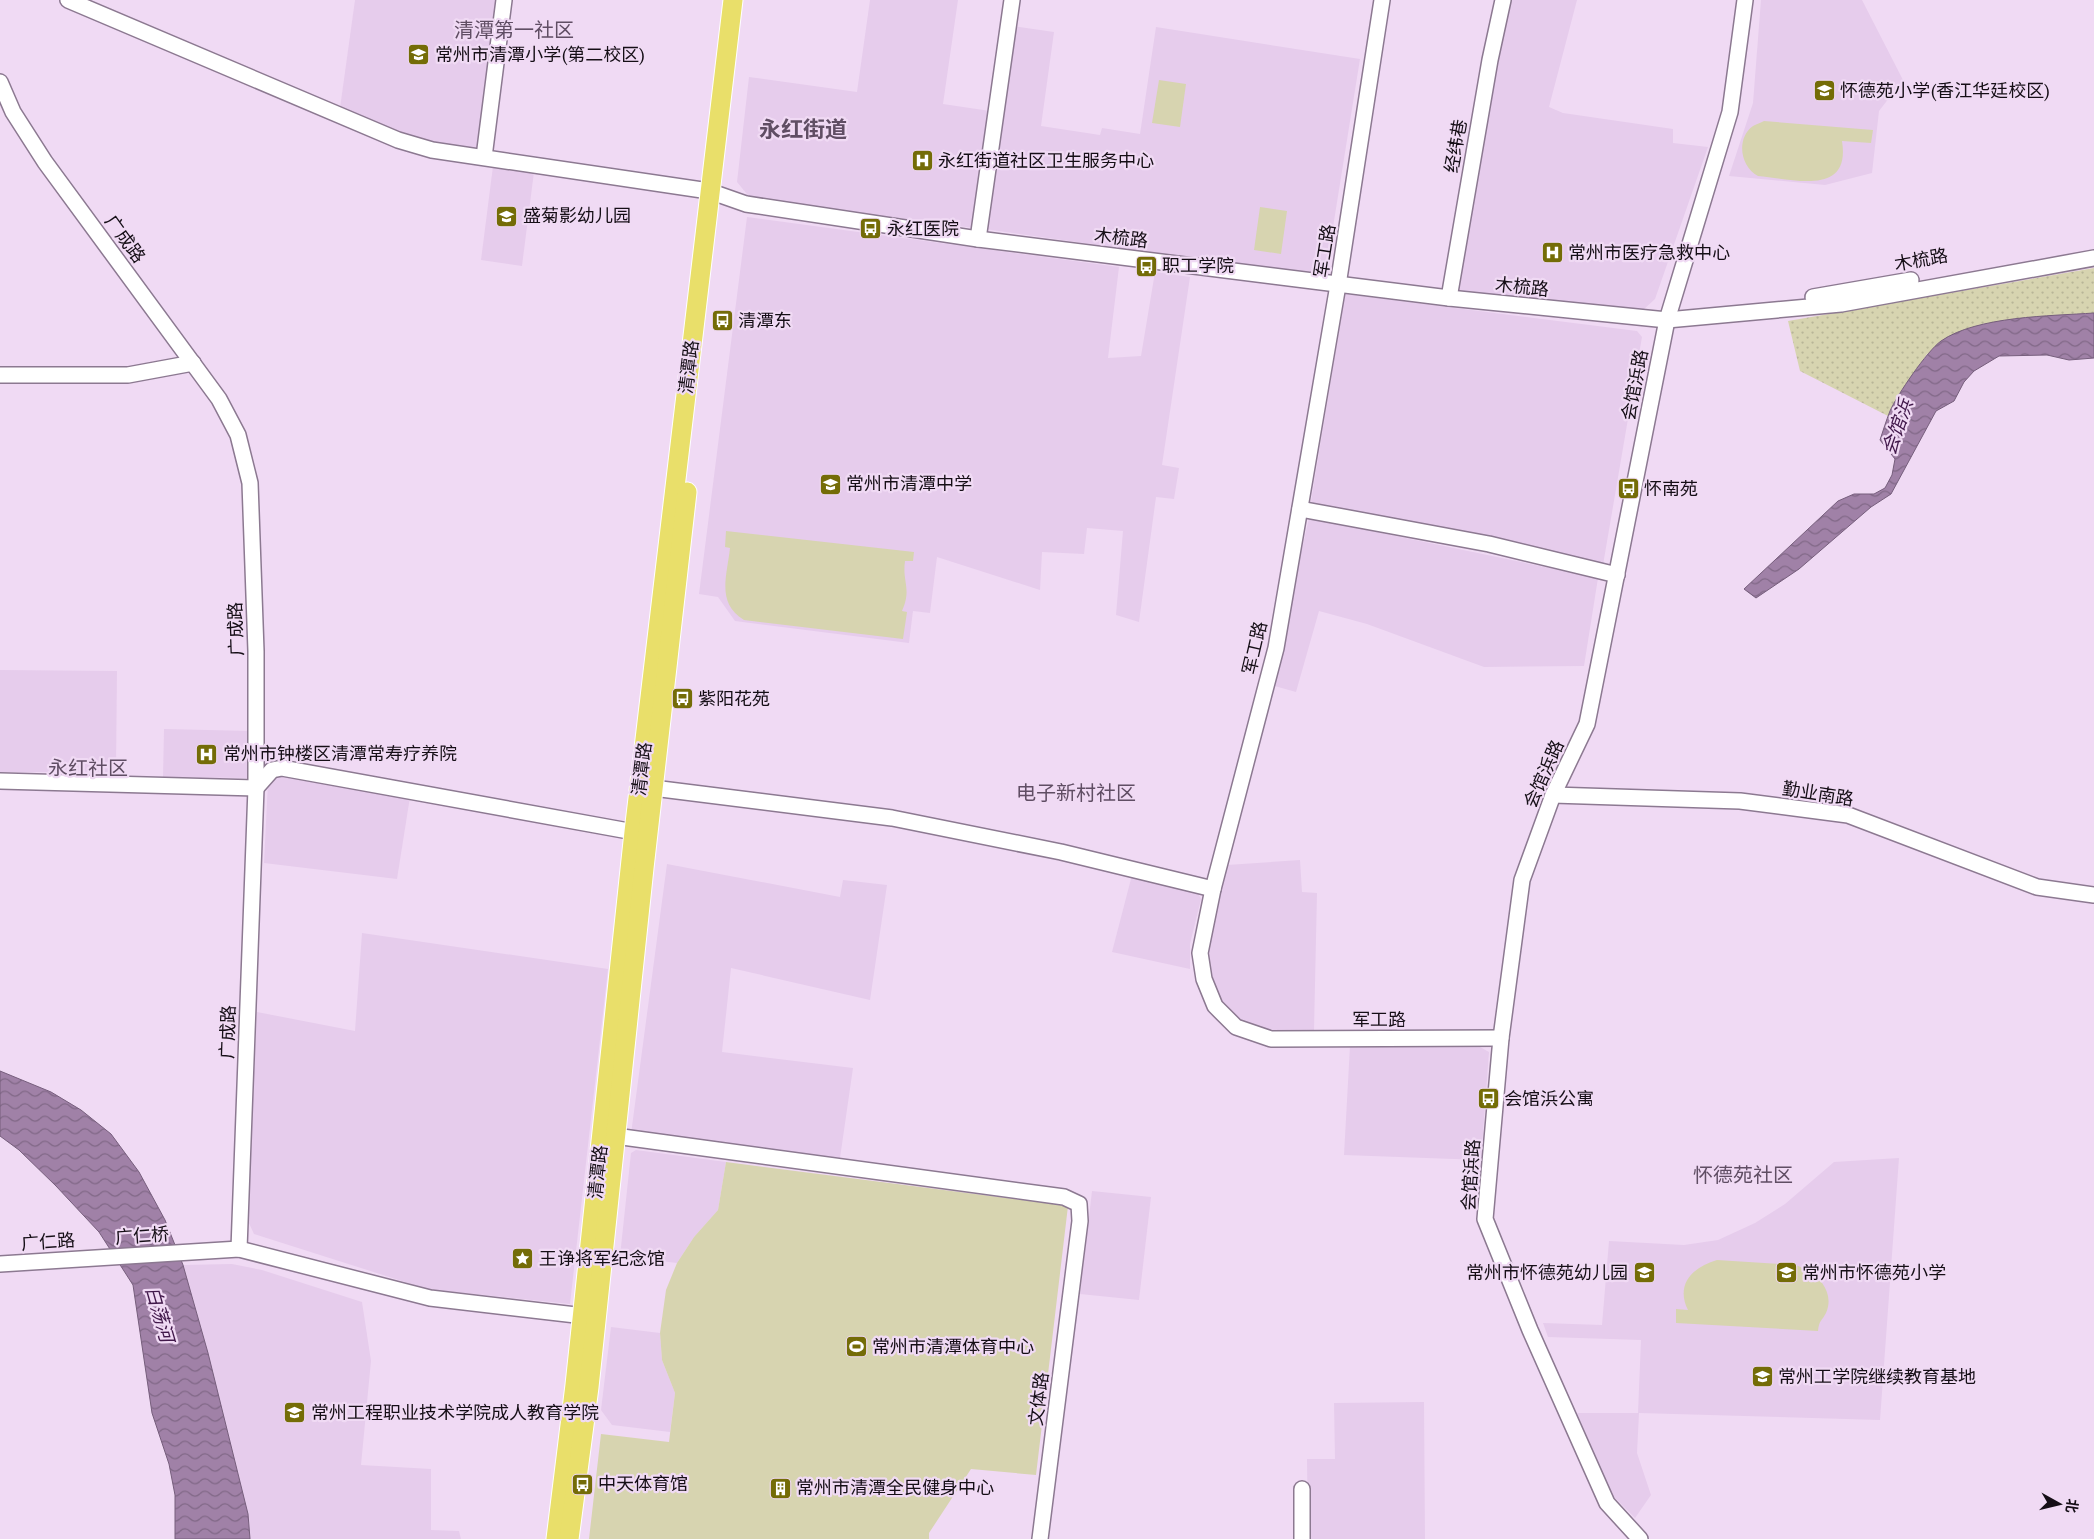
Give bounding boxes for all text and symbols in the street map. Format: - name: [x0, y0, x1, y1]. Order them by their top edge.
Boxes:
- district label: 清潭第一社区: [454, 19, 574, 41]
- school or university icon: 常州市清潭小学(第二校区): [407, 43, 431, 67]
- place label: 常州市清潭小学(第二校区): [435, 45, 646, 66]
- school or university icon: 怀德苑小学(香江华廷校区): [1812, 79, 1836, 103]
- place label: 怀德苑小学(香江华廷校区): [1840, 81, 2051, 102]
- district label: 永红街道: [759, 117, 847, 142]
- street label: 经纬巷: [1441, 118, 1471, 174]
- hospital icon: 永红街道社区卫生服务中心: [910, 149, 934, 173]
- place label: 永红街道社区卫生服务中心: [938, 151, 1154, 171]
- school or university icon: 盛菊影幼儿园: [495, 204, 519, 228]
- place label: 盛菊影幼儿园: [523, 206, 631, 226]
- street label: 广成路: [101, 211, 149, 267]
- bus stop icon: 永红医院: [859, 217, 883, 241]
- place label: 永红医院: [887, 219, 959, 239]
- street label: 军工路: [1311, 223, 1339, 279]
- street label: 木梳路: [1093, 225, 1149, 251]
- hospital icon: 常州市医疗急救中心: [1540, 241, 1564, 265]
- place label: 常州市医疗急救中心: [1568, 243, 1730, 263]
- street label: 木梳路: [1893, 245, 1949, 275]
- bus stop icon: 职工学院: [1134, 254, 1158, 278]
- place label: 职工学院: [1162, 256, 1234, 276]
- street label: 木梳路: [1494, 274, 1550, 300]
- bus stop icon: 清潭东: [710, 309, 734, 333]
- place label: 清潭东: [738, 311, 792, 331]
- street label: 清潭路: [676, 339, 702, 395]
- street label: 会馆浜路: [1618, 348, 1652, 422]
- water label: 会馆浜: [1878, 395, 1917, 458]
- school or university icon: 常州市清潭中学: [818, 472, 842, 496]
- place label: 常州市清潭中学: [846, 474, 972, 494]
- bus stop icon: 怀南苑: [1616, 477, 1640, 501]
- place label: 怀南苑: [1644, 479, 1698, 499]
- street label: 广成路: [225, 602, 247, 656]
- street label: 军工路: [1239, 619, 1271, 677]
- bus stop icon: 紫阳花苑: [670, 687, 694, 711]
- place label: 紫阳花苑: [698, 689, 770, 709]
- street label: 会馆浜路: [1520, 737, 1568, 811]
- street label: 清潭路: [629, 741, 655, 797]
- hospital icon: 常州市钟楼区清潭常寿疗养院: [195, 742, 219, 766]
- place label: 常州市钟楼区清潭常寿疗养院: [223, 744, 457, 764]
- district label: 永红社区: [48, 757, 128, 779]
- street label: 勤业南路: [1781, 778, 1855, 810]
- district label: 电子新村社区: [1016, 782, 1136, 804]
- street label: 广成路: [217, 1005, 239, 1059]
- street label: 军工路: [1352, 1010, 1406, 1030]
- bus stop icon: 会馆浜公寓: [1476, 1087, 1500, 1111]
- place label: 会馆浜公寓: [1504, 1089, 1594, 1109]
- street label: 会馆浜路: [1459, 1138, 1483, 1212]
- street label: 清潭路: [585, 1144, 611, 1200]
- district label: 怀德苑社区: [1693, 1164, 1793, 1186]
- street label: 广仁桥: [114, 1224, 170, 1248]
- street label: 广仁路: [20, 1230, 76, 1254]
- place icon: 王诤将军纪念馆: [511, 1247, 535, 1271]
- place label: 王诤将军纪念馆: [539, 1249, 665, 1269]
- school or university icon: 常州市怀德苑幼儿园: [1632, 1261, 1656, 1285]
- school or university icon: 常州市怀德苑小学: [1774, 1261, 1798, 1285]
- place label: 常州市怀德苑幼儿园: [1466, 1263, 1628, 1283]
- place label: 常州市怀德苑小学: [1802, 1263, 1946, 1283]
- water label: 白荡河: [142, 1284, 179, 1348]
- sports icon: 常州市清潭体育中心: [844, 1335, 868, 1359]
- place label: 常州市清潭体育中心: [872, 1337, 1034, 1357]
- school or university icon: 常州工学院继续教育基地: [1750, 1365, 1774, 1389]
- place label: 常州工学院继续教育基地: [1778, 1367, 1976, 1387]
- street label: 文体路: [1026, 1371, 1052, 1427]
- school or university icon: 常州工程职业技术学院成人教育学院: [283, 1401, 307, 1425]
- place label: 常州工程职业技术学院成人教育学院: [311, 1403, 599, 1423]
- bus stop icon: 中天体育馆: [570, 1472, 594, 1496]
- place label: 中天体育馆: [598, 1474, 688, 1494]
- building icon: 常州市清潭全民健身中心: [768, 1476, 792, 1500]
- place label: 常州市清潭全民健身中心: [796, 1478, 994, 1498]
- north arrow: [2034, 1479, 2084, 1529]
- text: 北: [2063, 1498, 2081, 1514]

